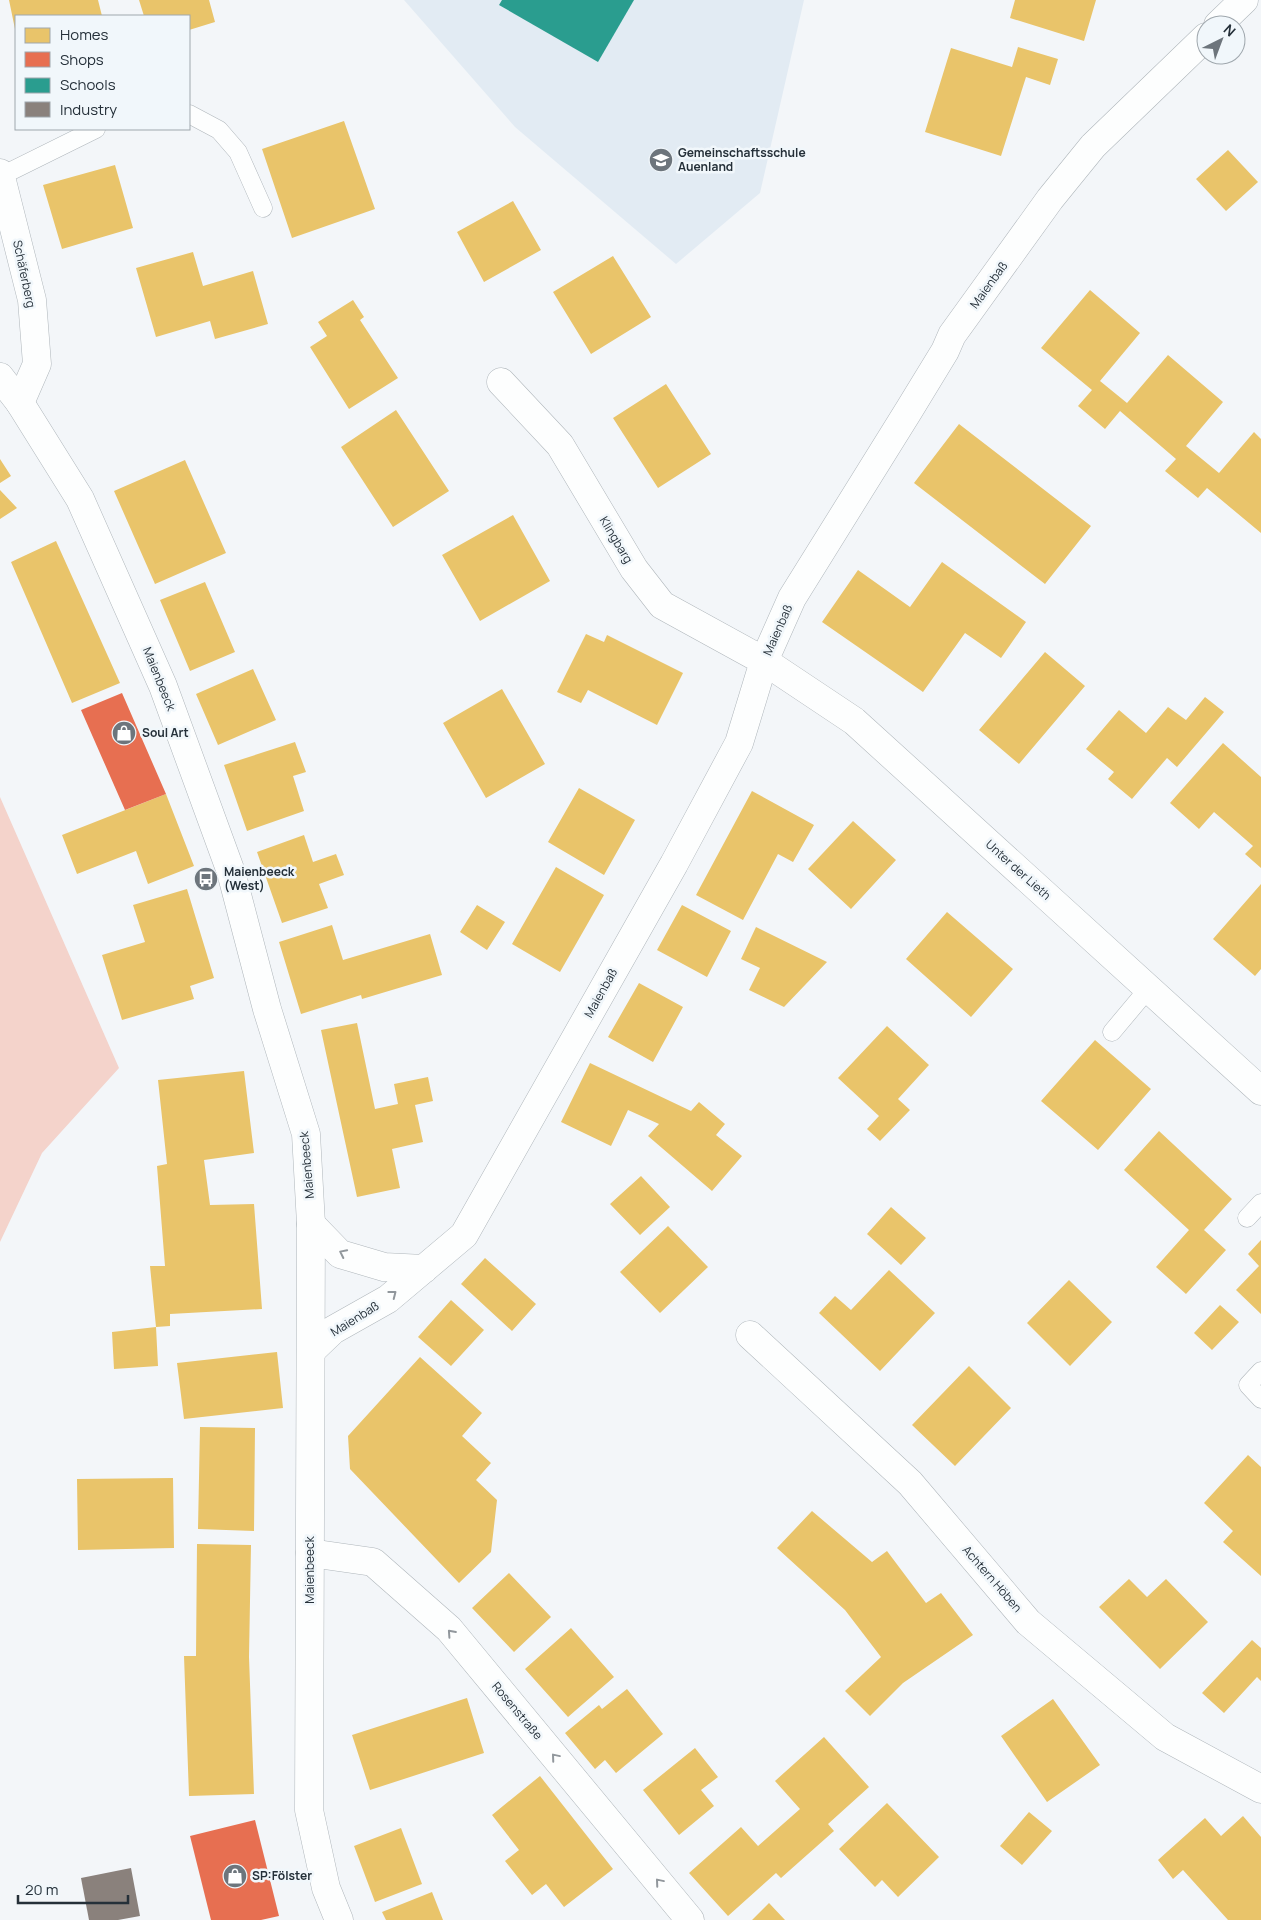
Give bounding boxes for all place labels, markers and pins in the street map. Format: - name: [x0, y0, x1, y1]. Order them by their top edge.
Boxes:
- place label: Gemeinschaftsschule Auenland: [678, 144, 806, 175]
- school or university icon: Gemeinschaftsschule Auenland: [648, 147, 674, 173]
- shop icon: Soul Art: [111, 720, 137, 746]
- place label: Soul Art: [142, 724, 189, 741]
- place label: Maienbeeck (West): [224, 863, 295, 894]
- bus stop icon: Maienbeeck (West): [193, 866, 219, 892]
- shop icon: SP:Fölster: [222, 1863, 248, 1889]
- place label: SP:Fölster: [252, 1867, 312, 1884]

